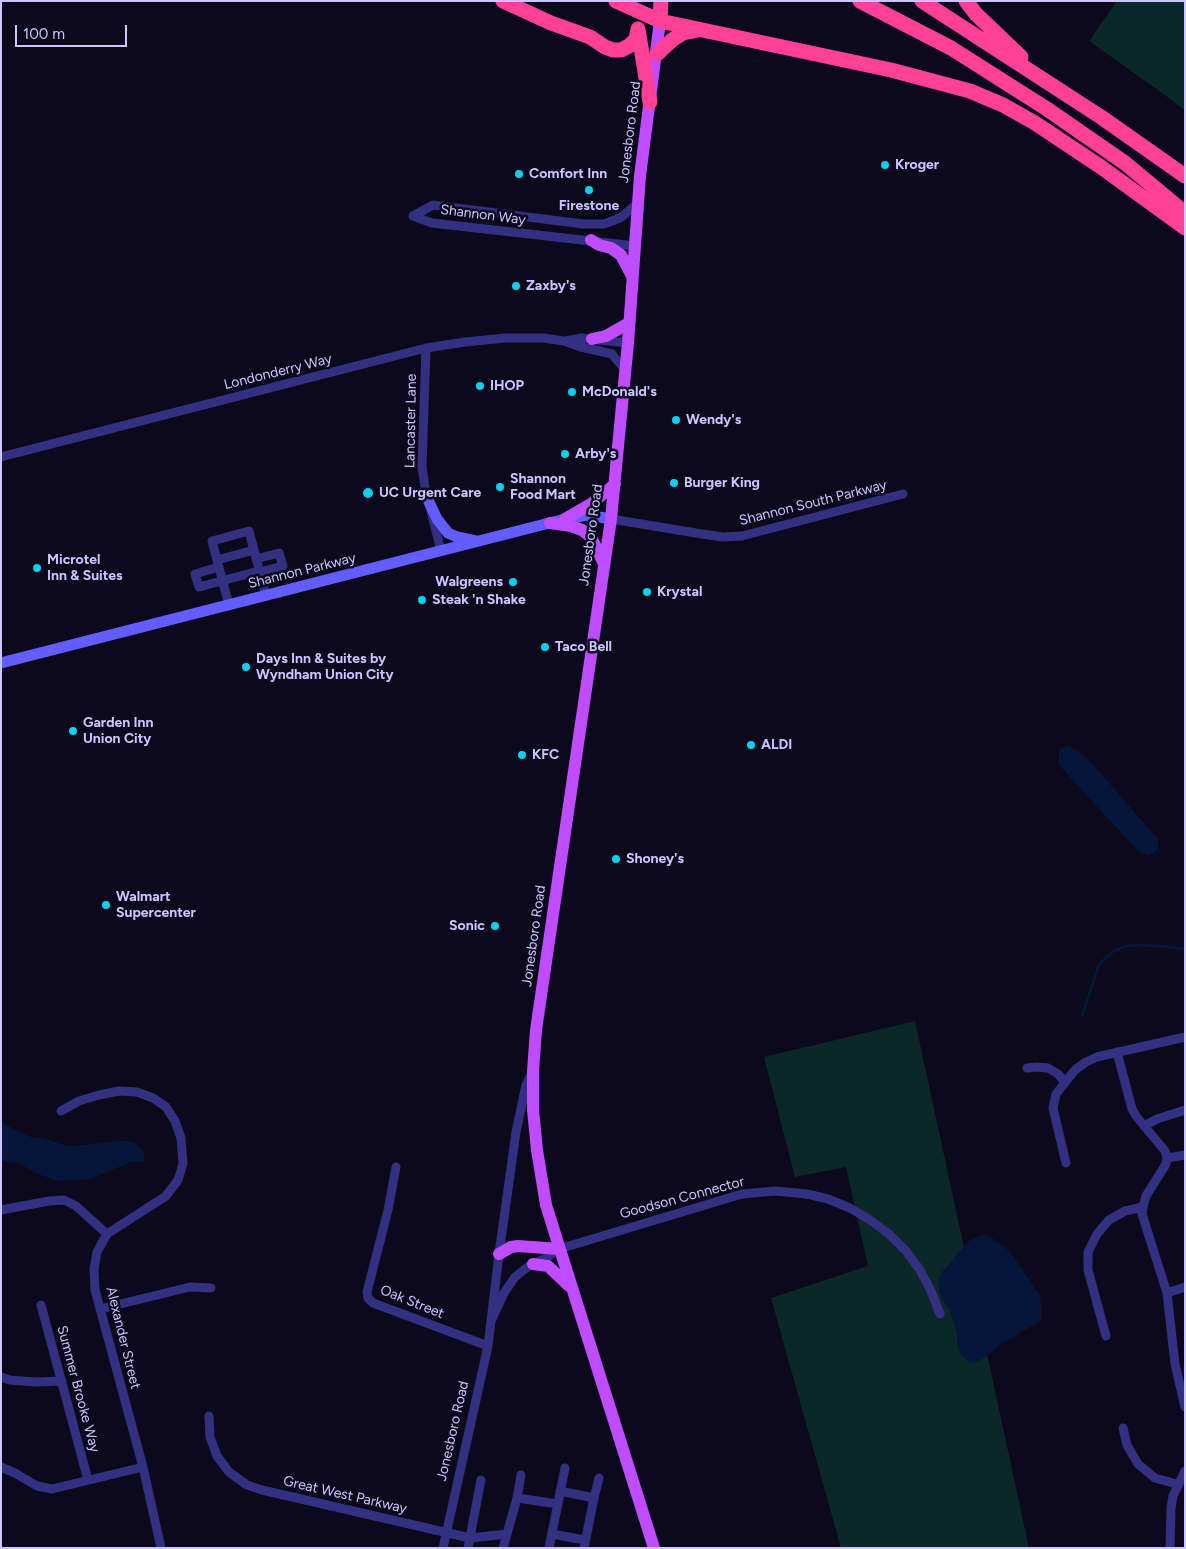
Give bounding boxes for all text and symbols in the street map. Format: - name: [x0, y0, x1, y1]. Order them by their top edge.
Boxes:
- scale bar: [18, 15, 130, 47]
- text: 100 m: [23, 25, 65, 43]
- street label: Jonesboro Road: [615, 80, 645, 184]
- place label: Kroger: [895, 157, 939, 173]
- marker: Kroger: [879, 159, 891, 171]
- place label: Comfort Inn: [529, 166, 607, 182]
- marker: Comfort Inn: [513, 168, 525, 180]
- marker: Firestone: [583, 184, 595, 196]
- place label: Firestone: [559, 198, 619, 214]
- street label: Shannon Way: [439, 201, 527, 229]
- place label: Zaxby's: [526, 278, 576, 294]
- marker: Zaxby's: [510, 280, 522, 292]
- street label: Londonderry Way: [222, 350, 334, 394]
- street label: Lancaster Lane: [402, 374, 420, 468]
- place label: IHOP: [490, 378, 524, 394]
- marker: IHOP: [474, 380, 486, 392]
- place label: McDonald's: [582, 384, 657, 400]
- marker: McDonald's: [566, 386, 578, 398]
- place label: Wendy's: [686, 412, 741, 428]
- marker: Wendy's: [670, 414, 682, 426]
- place label: Arby's: [575, 446, 616, 462]
- marker: Arby's: [559, 448, 571, 460]
- place label: Shannon Food Mart: [510, 471, 576, 504]
- place label: Burger King: [684, 475, 760, 491]
- marker: Burger King: [668, 477, 680, 489]
- street label: Shannon South Parkway: [737, 477, 889, 529]
- marker: Shannon Food Mart: [494, 481, 506, 493]
- street label: Jonesboro Road: [576, 483, 606, 587]
- place label: UC Urgent Care: [379, 485, 481, 501]
- marker: UC Urgent Care: [361, 486, 375, 500]
- street label: Shannon Parkway: [246, 549, 358, 593]
- place label: Microtel Inn & Suites: [47, 552, 123, 584]
- marker: Microtel Inn & Suites: [31, 562, 43, 574]
- place label: Walgreens: [435, 574, 503, 590]
- marker: Walgreens: [507, 576, 519, 588]
- place label: Krystal: [657, 584, 703, 600]
- marker: Krystal: [641, 586, 653, 598]
- place label: Steak 'n Shake: [432, 592, 526, 608]
- marker: Steak 'n Shake: [416, 594, 428, 606]
- place label: Taco Bell: [555, 639, 612, 655]
- marker: Taco Bell: [539, 641, 551, 653]
- place label: Days Inn & Suites by Wyndham Union City: [256, 651, 393, 684]
- marker: Days Inn & Suites by Wyndham Union City: [240, 661, 252, 673]
- place label: Garden Inn Union City: [83, 715, 153, 748]
- marker: Garden Inn Union City: [67, 725, 79, 737]
- place label: ALDI: [761, 737, 792, 753]
- marker: ALDI: [745, 739, 757, 751]
- place label: KFC: [532, 747, 559, 763]
- marker: KFC: [516, 749, 528, 761]
- place label: Shoney's: [626, 851, 684, 867]
- marker: Shoney's: [610, 853, 622, 865]
- street label: Jonesboro Road: [519, 884, 549, 988]
- place label: Walmart Supercenter: [116, 889, 196, 922]
- marker: Walmart Supercenter: [100, 899, 112, 911]
- place label: Sonic: [449, 918, 485, 934]
- marker: Sonic: [489, 920, 501, 932]
- street label: Goodson Connector: [618, 1173, 746, 1223]
- street label: Oak Street: [378, 1282, 446, 1322]
- street label: Alexander Street: [102, 1285, 144, 1391]
- street label: Summer Brooke Way: [53, 1324, 103, 1454]
- street label: Jonesboro Road: [433, 1379, 473, 1483]
- street label: Great West Parkway: [281, 1473, 409, 1517]

